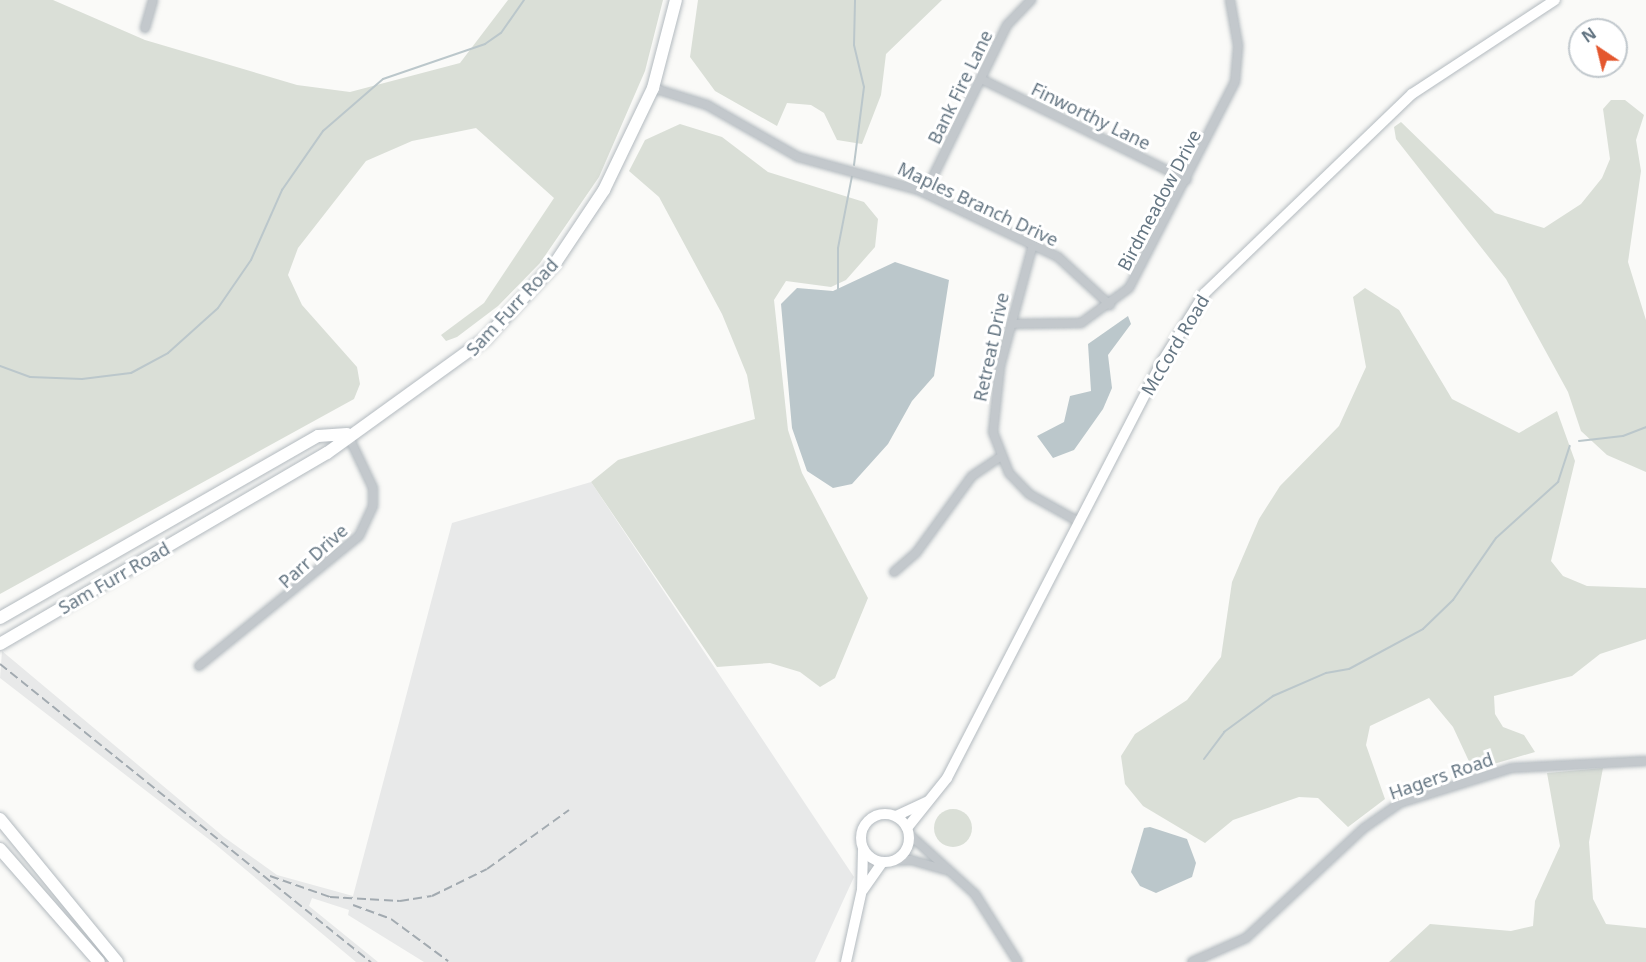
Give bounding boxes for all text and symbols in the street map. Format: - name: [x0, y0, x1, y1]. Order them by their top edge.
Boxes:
- north arrow: [1568, 18, 1628, 78]
- text: N: [1577, 22, 1600, 48]
- street label: Bank Fire Lane: [923, 27, 997, 147]
- street label: Finworthy Lane: [1028, 78, 1154, 154]
- street label: Birdmeadow Drive: [1113, 126, 1205, 274]
- street label: Maples Branch Drive: [894, 157, 1062, 251]
- street label: Sam Furr Road: [462, 254, 562, 360]
- street label: Retreat Drive: [969, 291, 1013, 403]
- street label: McCord Road: [1137, 291, 1213, 399]
- street label: Parr Drive: [274, 520, 352, 592]
- street label: Sam Furr Road: [55, 537, 173, 619]
- street label: Hagers Road: [1386, 748, 1496, 804]

